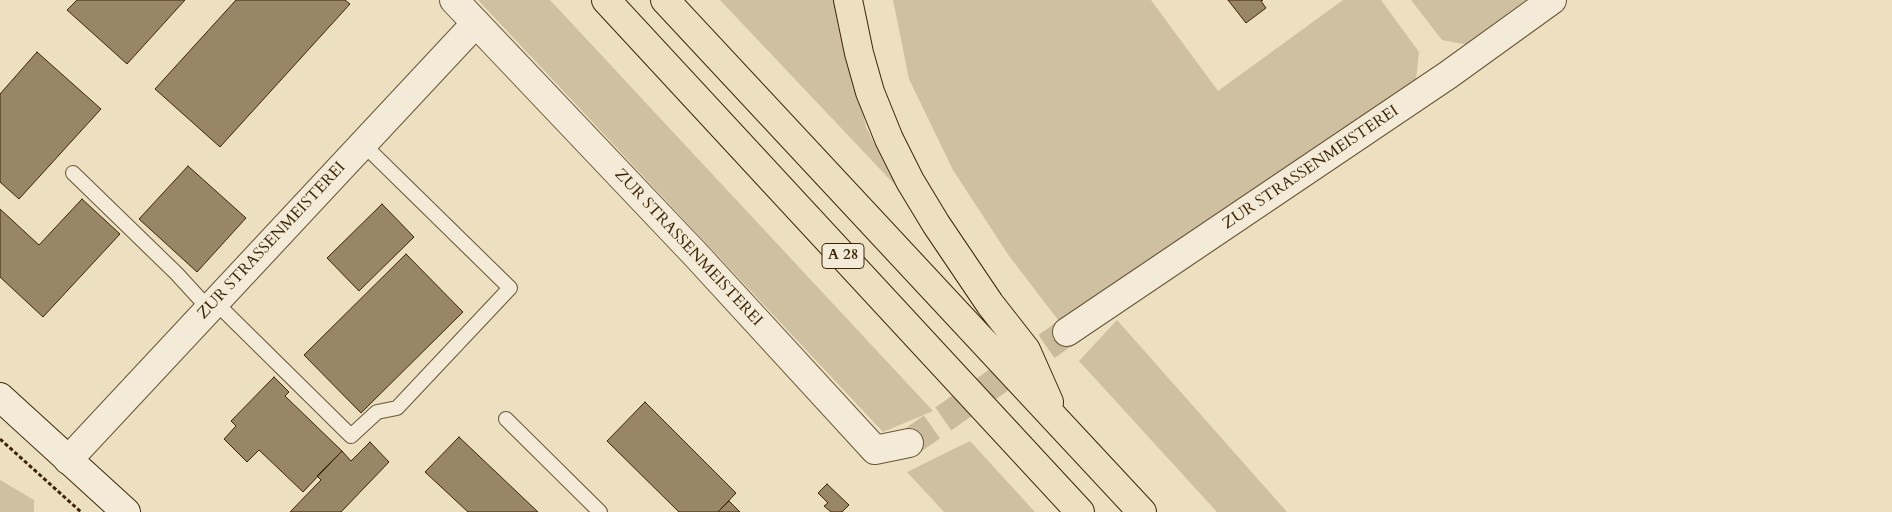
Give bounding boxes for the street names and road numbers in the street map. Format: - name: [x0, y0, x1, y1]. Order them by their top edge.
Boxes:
- street label: ZUR STRASSENMEISTEREI: [1219, 102, 1403, 234]
- street label: ZUR STRASSENMEISTEREI: [194, 158, 350, 324]
- street label: ZUR STRASSENMEISTEREI: [610, 165, 766, 331]
- road number: A 28: [822, 244, 864, 268]

